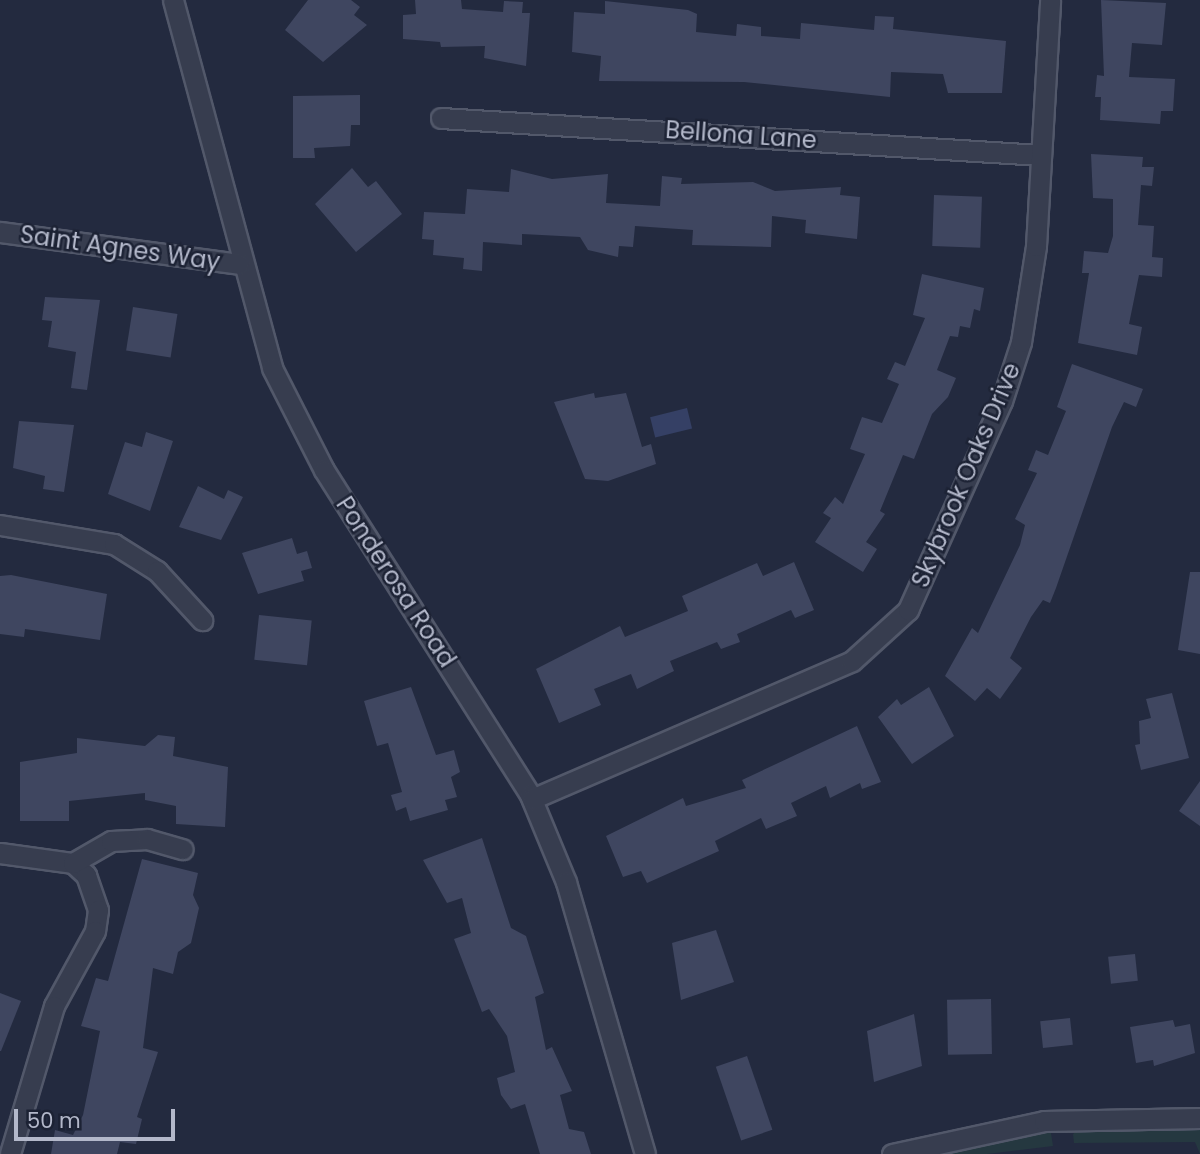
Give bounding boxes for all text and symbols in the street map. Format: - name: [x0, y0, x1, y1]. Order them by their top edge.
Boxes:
- street label: Bellona Lane: [664, 115, 818, 155]
- street label: Saint Agnes Way: [18, 220, 222, 276]
- street label: Skybrook Oaks Drive: [906, 358, 1026, 592]
- street label: Ponderosa Road: [330, 491, 462, 673]
- scale bar: [18, 1094, 178, 1138]
- text: 50 m: [27, 1106, 81, 1135]

